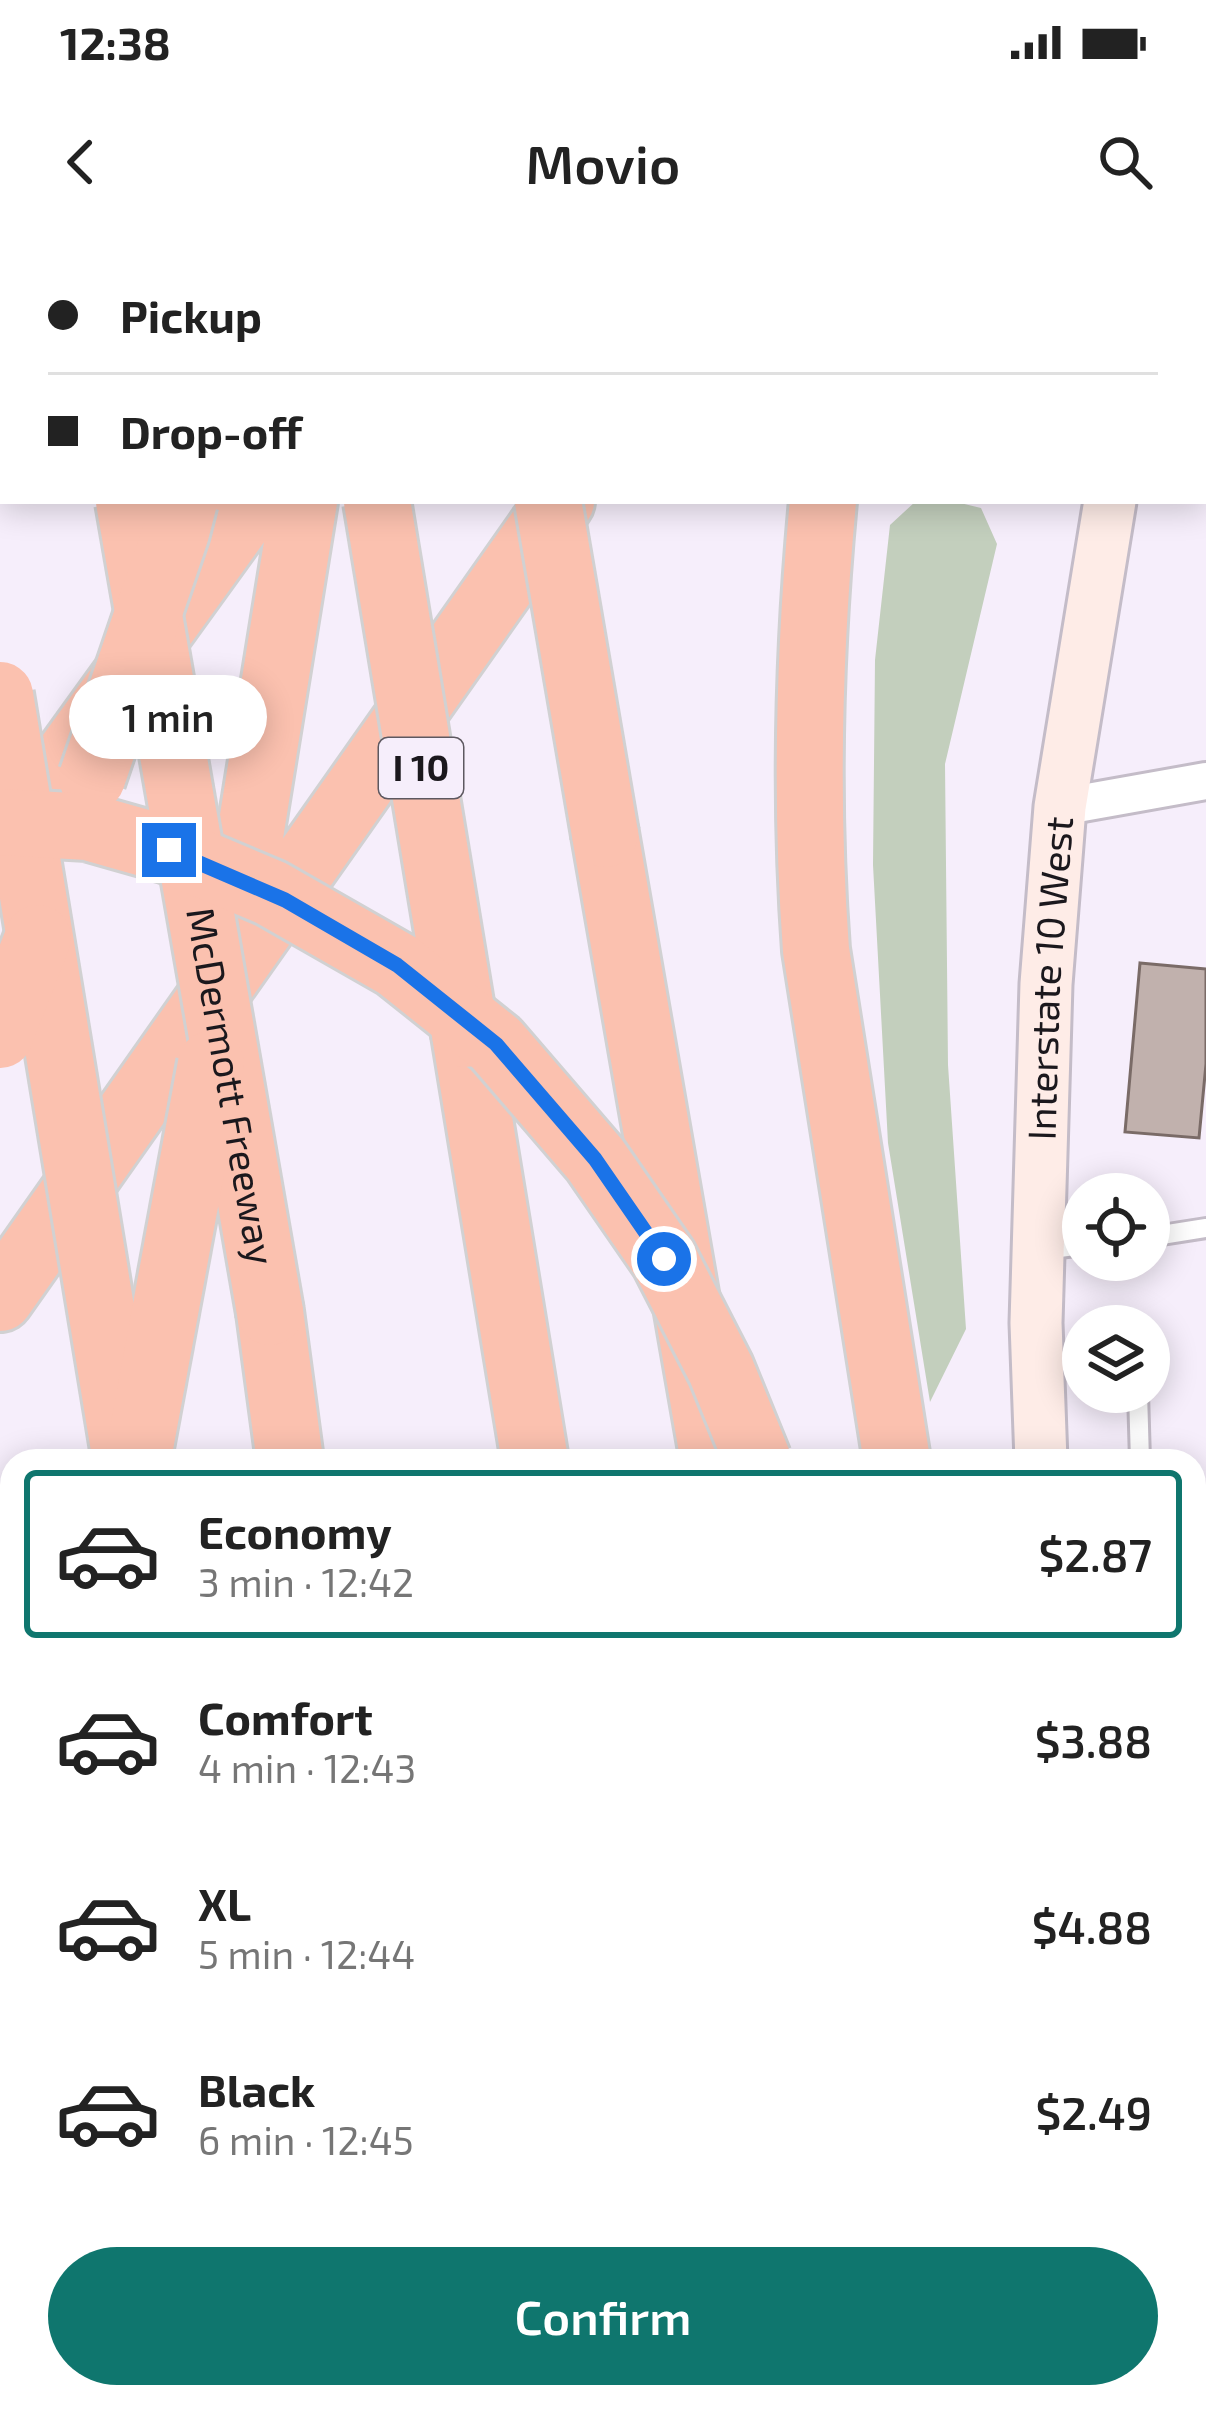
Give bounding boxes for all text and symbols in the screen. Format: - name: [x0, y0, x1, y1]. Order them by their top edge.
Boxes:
- text: 12:38: [60, 15, 171, 69]
- icon: back: [48, 129, 114, 195]
- icon: search: [1092, 129, 1158, 195]
- text: Movio: [526, 130, 680, 195]
- text: Pickup: [120, 288, 262, 342]
- text: Drop-off: [120, 404, 302, 458]
- callout: 1 min: [70, 676, 268, 760]
- text: 1 min: [122, 693, 214, 740]
- road number: I 10: [379, 738, 463, 798]
- street label: Interstate 10 West: [1016, 815, 1081, 1141]
- route end: [142, 823, 196, 877]
- street label: McDermott Freeway: [178, 904, 286, 1268]
- map controls: [1062, 1173, 1170, 1413]
- button: locate: [1062, 1173, 1170, 1281]
- route start: [637, 1232, 691, 1286]
- button: layers: [1062, 1305, 1170, 1413]
- icon: car: [54, 1500, 162, 1608]
- text: Economy: [198, 1504, 392, 1558]
- text: $2.87: [1039, 1527, 1152, 1581]
- text: 3 min · 12:42: [198, 1558, 414, 1605]
- icon: car: [54, 1686, 162, 1794]
- text: Comfort: [198, 1690, 373, 1744]
- text: $3.88: [1035, 1713, 1152, 1767]
- text: 4 min · 12:43: [198, 1744, 416, 1791]
- icon: car: [54, 1872, 162, 1980]
- text: XL: [198, 1876, 251, 1930]
- text: $4.88: [1032, 1899, 1152, 1953]
- text: 5 min · 12:44: [198, 1930, 415, 1977]
- icon: car: [54, 2058, 162, 2166]
- text: Black: [198, 2062, 315, 2116]
- text: $2.49: [1036, 2085, 1152, 2139]
- text: 6 min · 12:45: [198, 2116, 414, 2163]
- button: Confirm: [48, 2247, 1158, 2385]

